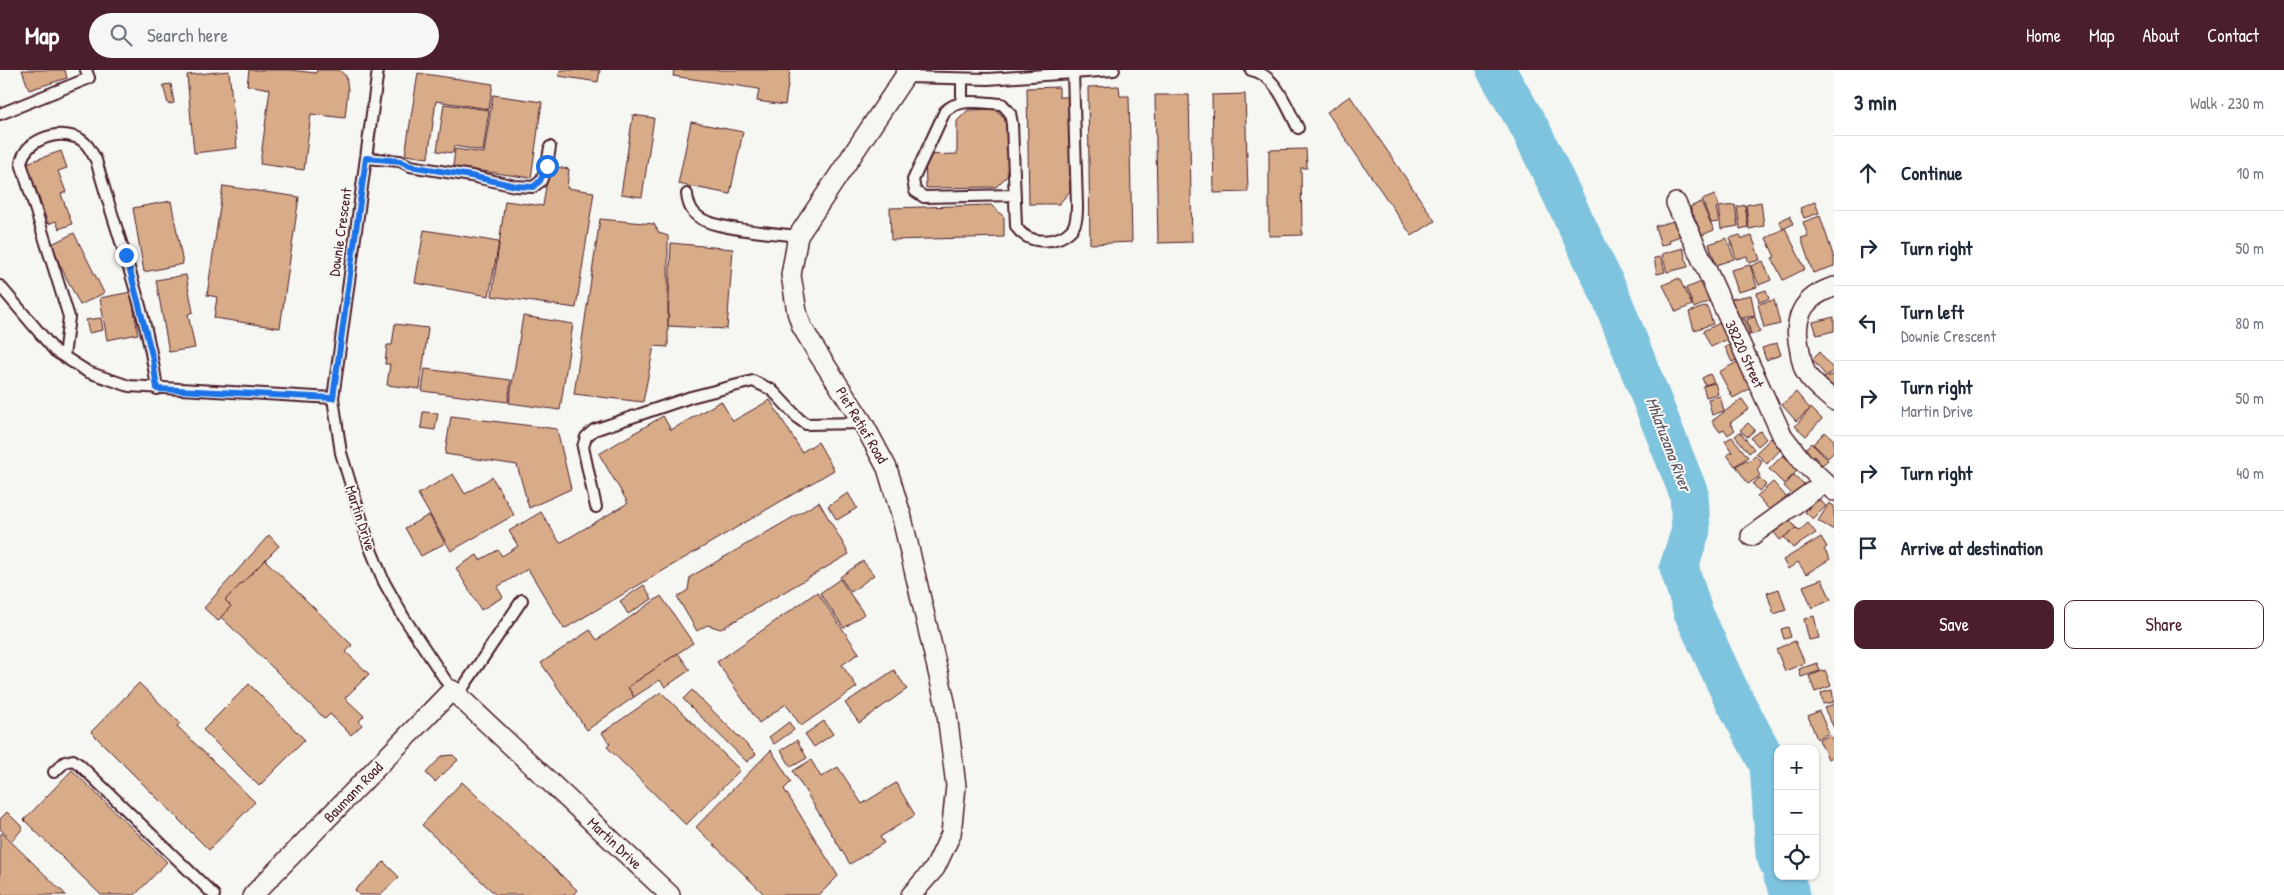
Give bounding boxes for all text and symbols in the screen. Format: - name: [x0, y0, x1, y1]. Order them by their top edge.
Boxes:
- search box: [89, 13, 439, 58]
- text: Map: [25, 19, 59, 51]
- icon: search: [107, 21, 135, 49]
- text: Search here: [147, 22, 228, 48]
- text: Home: [2026, 23, 2061, 48]
- text: Map: [2089, 23, 2114, 48]
- text: About: [2142, 23, 2179, 48]
- text: Contact: [2207, 23, 2259, 48]
- text: 3 min: [1854, 88, 1897, 117]
- text: Walk · 230 m: [2190, 92, 2264, 114]
- route start: [536, 155, 559, 178]
- icon: ahead: [1854, 159, 1882, 187]
- text: Continue: [1901, 160, 1962, 186]
- text: 10 m: [2236, 162, 2264, 184]
- street label: Downie Crescent: [323, 186, 357, 278]
- icon: right: [1854, 234, 1882, 262]
- text: Turn right: [1901, 235, 1972, 261]
- text: 50 m: [2236, 237, 2264, 259]
- route end: [115, 244, 138, 267]
- text: Turn left: [1901, 299, 1964, 325]
- icon: left: [1854, 309, 1882, 337]
- text: 80 m: [2235, 312, 2264, 334]
- street label: 38220 Street: [1720, 317, 1770, 392]
- text: Downie Crescent: [1901, 325, 1996, 347]
- text: Turn right: [1901, 374, 1972, 400]
- street label: Piet Retief Road: [831, 383, 893, 467]
- icon: right: [1854, 384, 1882, 412]
- text: 50 m: [2236, 387, 2264, 409]
- water label: Mhlatuzana River: [1641, 394, 1698, 496]
- text: Martin Drive: [1901, 400, 1973, 422]
- icon: right: [1854, 459, 1882, 487]
- text: Turn right: [1901, 460, 1972, 486]
- text: 40 m: [2236, 462, 2264, 484]
- street label: Martin Drive: [341, 483, 381, 553]
- icon: arrive: [1854, 534, 1882, 562]
- text: Arrive at destination: [1901, 535, 2043, 561]
- button: Save: [1854, 600, 2054, 649]
- button: Share: [2064, 600, 2264, 649]
- map controls: [1774, 745, 1819, 880]
- button: +: [1774, 745, 1819, 790]
- street label: Baumann Road: [319, 757, 387, 827]
- button: −: [1774, 790, 1819, 835]
- street label: Martin Drive: [583, 812, 647, 874]
- button: locate: [1774, 835, 1819, 880]

